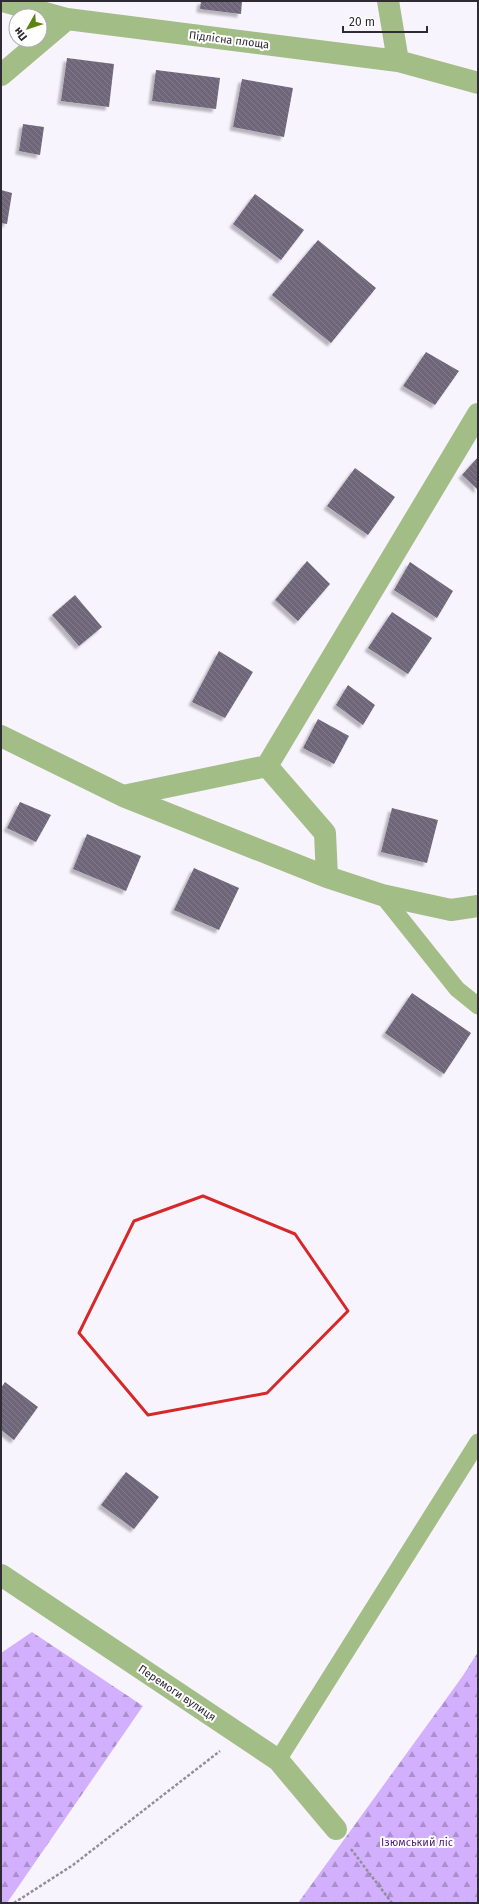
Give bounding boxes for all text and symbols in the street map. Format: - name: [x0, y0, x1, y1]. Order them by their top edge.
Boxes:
- north arrow: [8, 8, 48, 48]
- scale bar: [343, 8, 427, 34]
- text: 20 m: [349, 15, 375, 29]
- text: Пн: [11, 25, 30, 43]
- street label: Підлісна площа: [188, 29, 270, 51]
- street label: Перемоги вулиця: [136, 1662, 218, 1724]
- park label: Ізюмський ліс: [381, 1836, 453, 1849]

